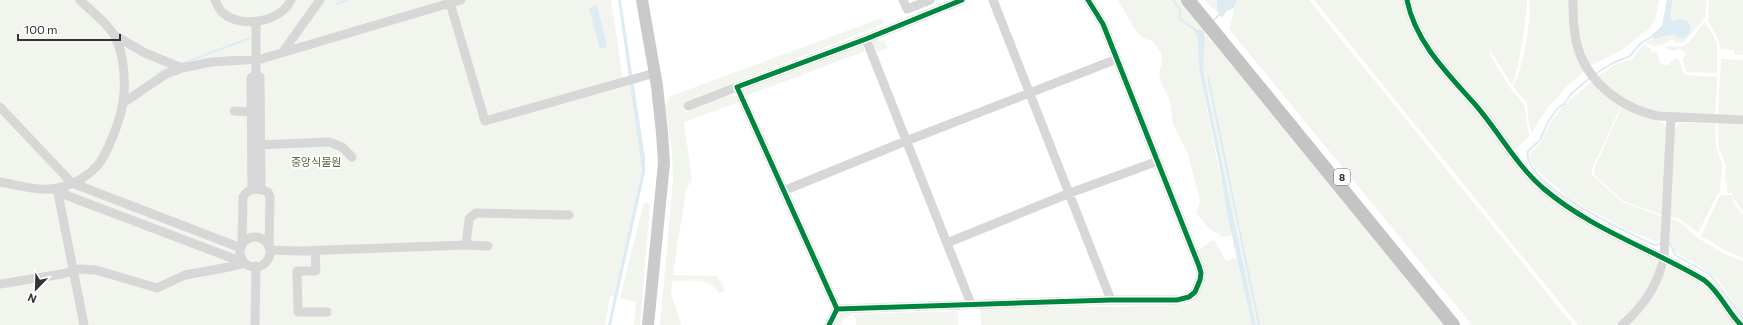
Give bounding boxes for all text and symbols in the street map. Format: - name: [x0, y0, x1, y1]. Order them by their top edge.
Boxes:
- scale bar: [18, 16, 120, 42]
- text: 100 m: [24, 22, 58, 36]
- park label: 중앙식물원: [291, 155, 341, 168]
- road number: 8: [1334, 169, 1350, 185]
- north arrow: [16, 269, 56, 309]
- text: N: [26, 291, 38, 306]

